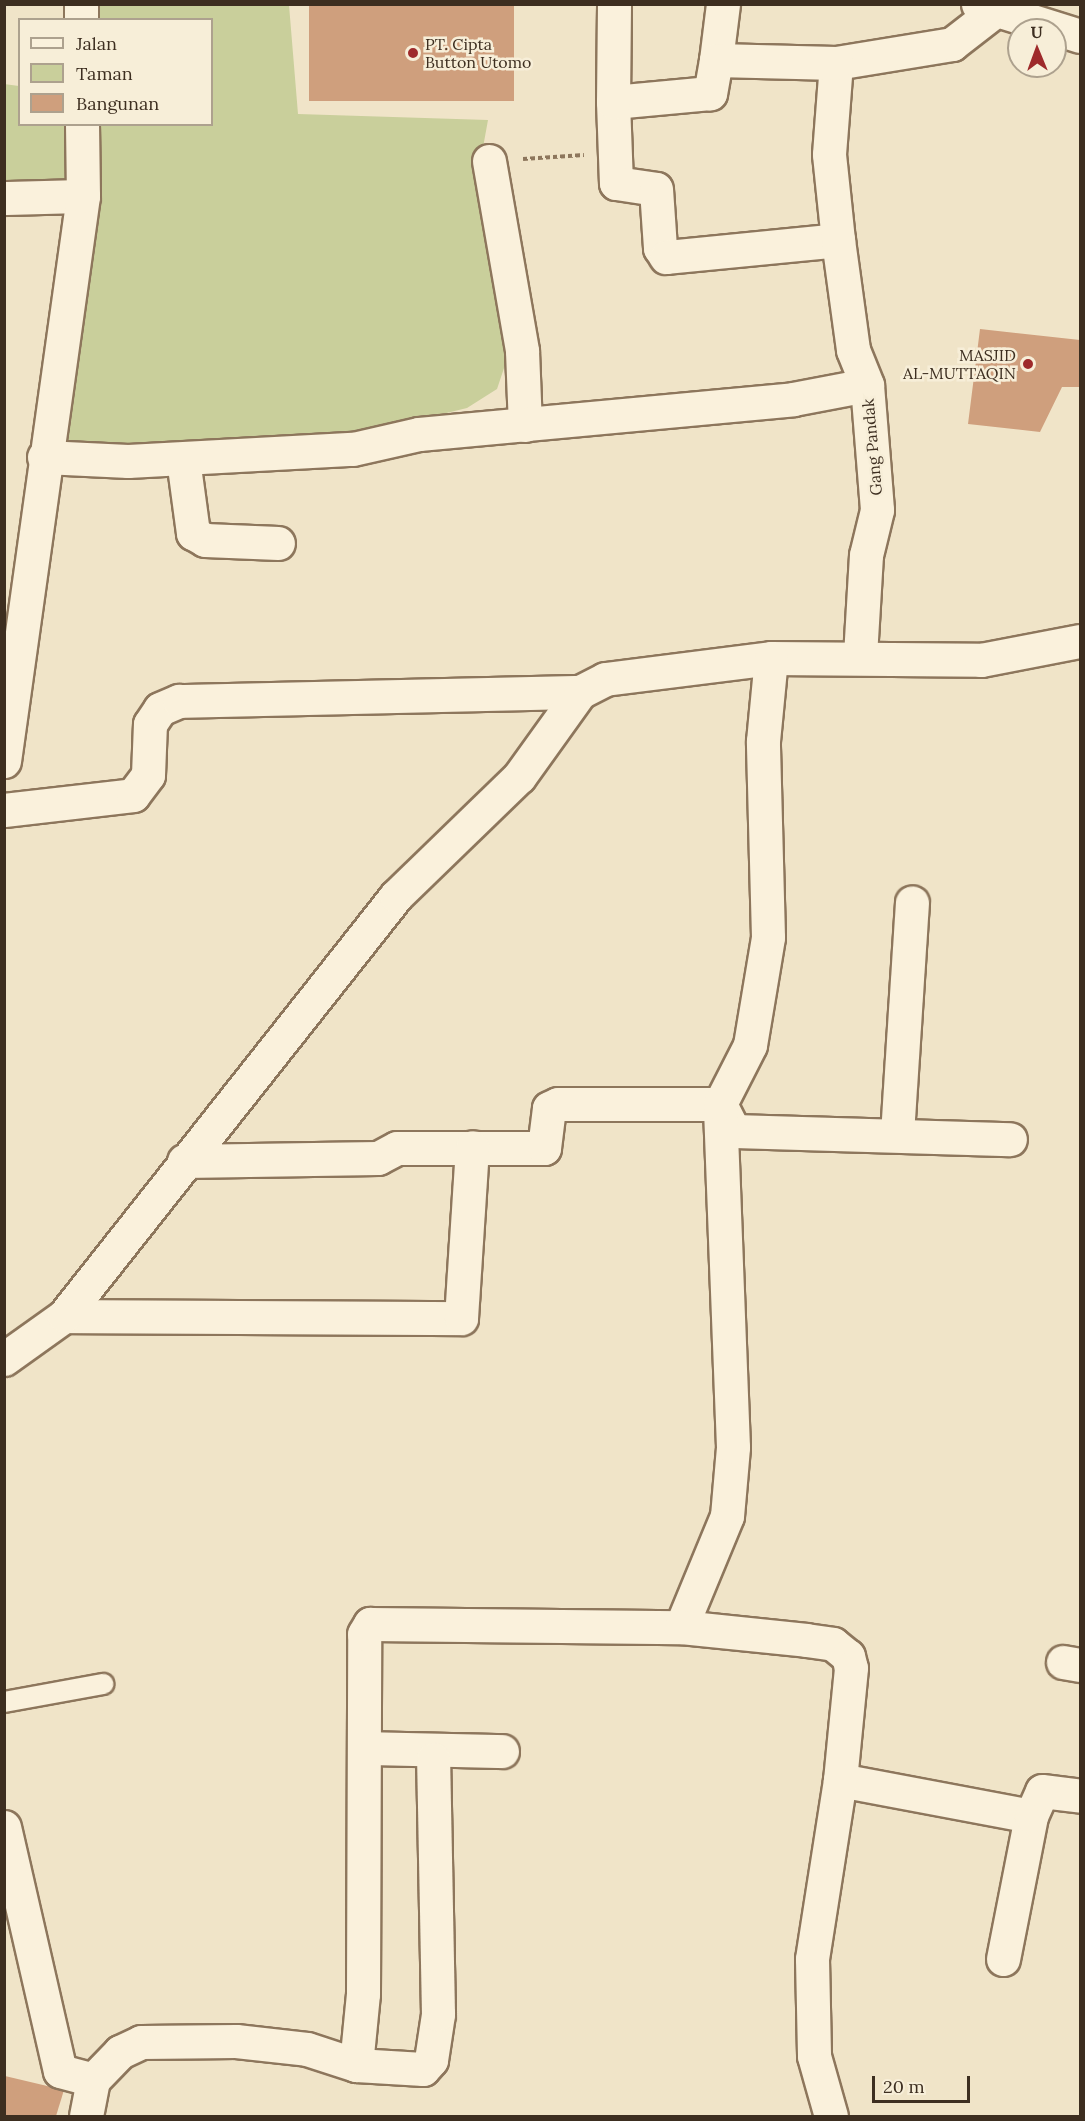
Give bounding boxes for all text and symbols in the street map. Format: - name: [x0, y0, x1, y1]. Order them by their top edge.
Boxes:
- legend: [18, 18, 213, 126]
- north arrow: [1007, 18, 1067, 78]
- text: U: [1030, 22, 1043, 42]
- text: Jalan: [76, 32, 117, 55]
- place label: PT. Cipta Button Utomo: [425, 34, 531, 72]
- marker: PT. Cipta Button Utomo: [406, 46, 420, 60]
- text: Taman: [76, 62, 133, 85]
- text: Bangunan: [76, 92, 159, 115]
- place label: MASJID AL-MUTTAQIN: [903, 345, 1016, 383]
- marker: MASJID AL-MUTTAQIN: [1021, 357, 1035, 371]
- street label: Gang Pandak: [858, 398, 886, 496]
- scale bar: [875, 2064, 972, 2102]
- text: 20 m: [883, 2075, 925, 2098]

